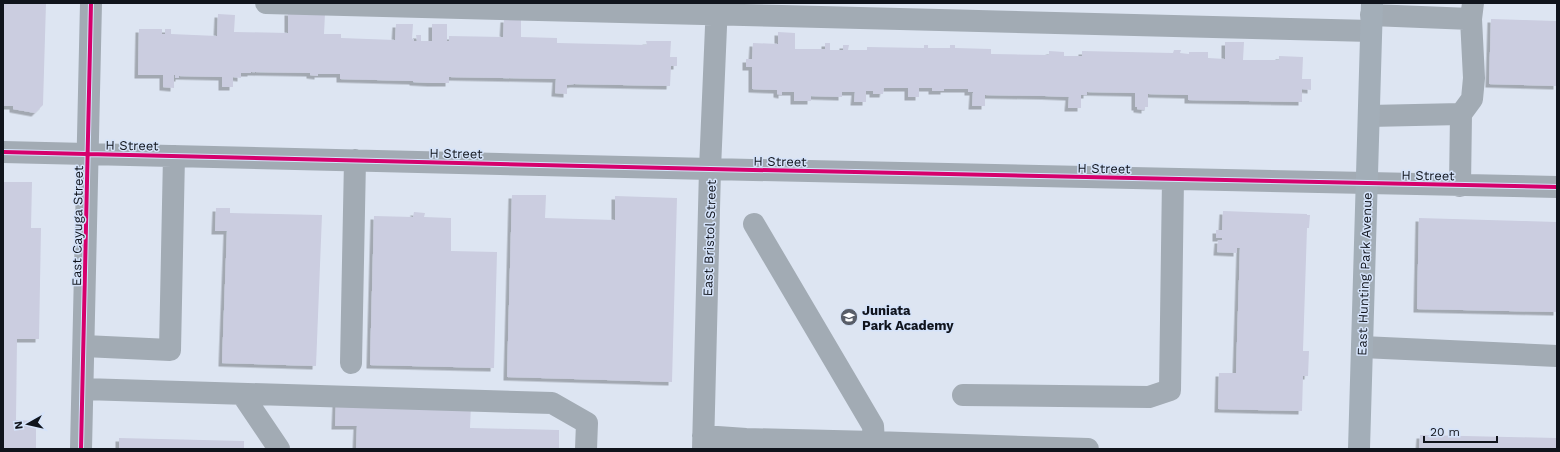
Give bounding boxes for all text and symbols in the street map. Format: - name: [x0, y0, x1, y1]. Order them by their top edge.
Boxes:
- street label: H Street: [105, 138, 159, 153]
- street label: H Street: [429, 146, 483, 161]
- street label: H Street: [753, 154, 807, 169]
- street label: H Street: [1077, 161, 1131, 176]
- street label: East Cayuga Street: [69, 165, 86, 286]
- street label: H Street: [1401, 168, 1455, 183]
- street label: East Bristol Street: [700, 179, 719, 297]
- street label: East Hunting Park Avenue: [1354, 192, 1375, 356]
- place label: Juniata Park Academy: [862, 303, 954, 333]
- school or university icon: Juniata Park Academy: [839, 307, 859, 327]
- north arrow: [8, 404, 48, 444]
- scale bar: [1424, 418, 1497, 444]
- text: N: [12, 420, 26, 430]
- text: 20 m: [1430, 425, 1460, 439]

